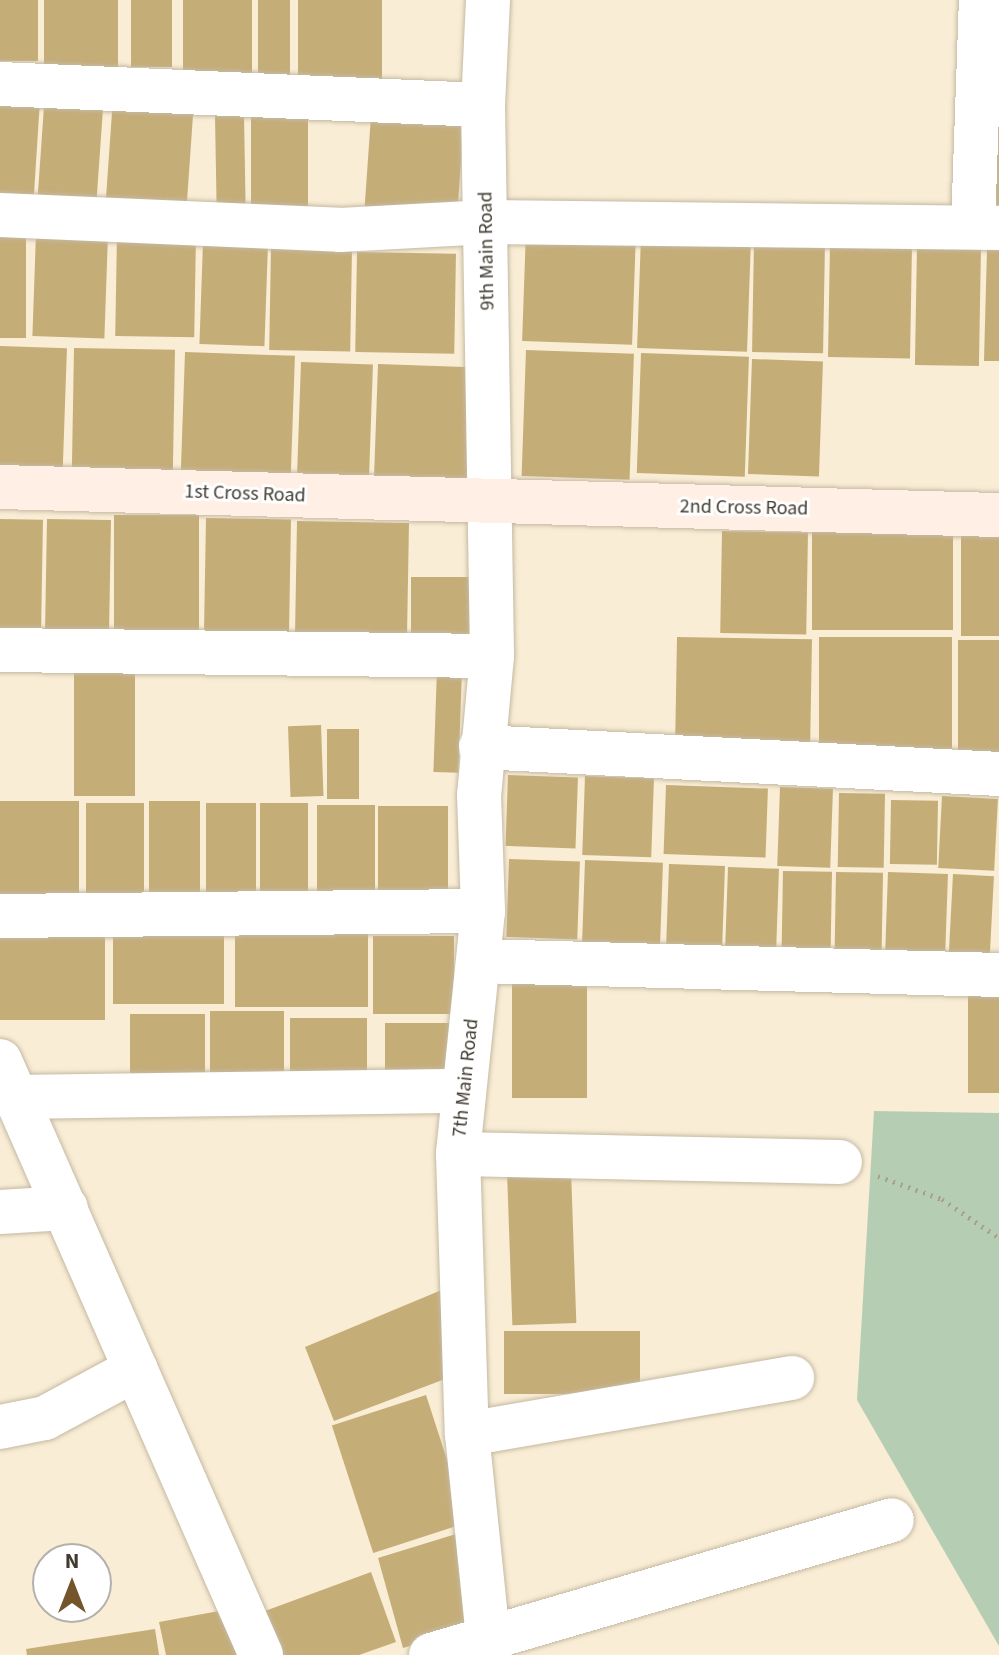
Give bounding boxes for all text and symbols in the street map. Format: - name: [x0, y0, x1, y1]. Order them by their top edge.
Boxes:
- street label: 9th Main Road: [474, 191, 500, 311]
- street label: 1st Cross Road: [184, 480, 306, 508]
- street label: 2nd Cross Road: [679, 495, 809, 521]
- street label: 7th Main Road: [448, 1018, 484, 1138]
- north arrow: [32, 1543, 112, 1623]
- text: N: [65, 1545, 79, 1577]

